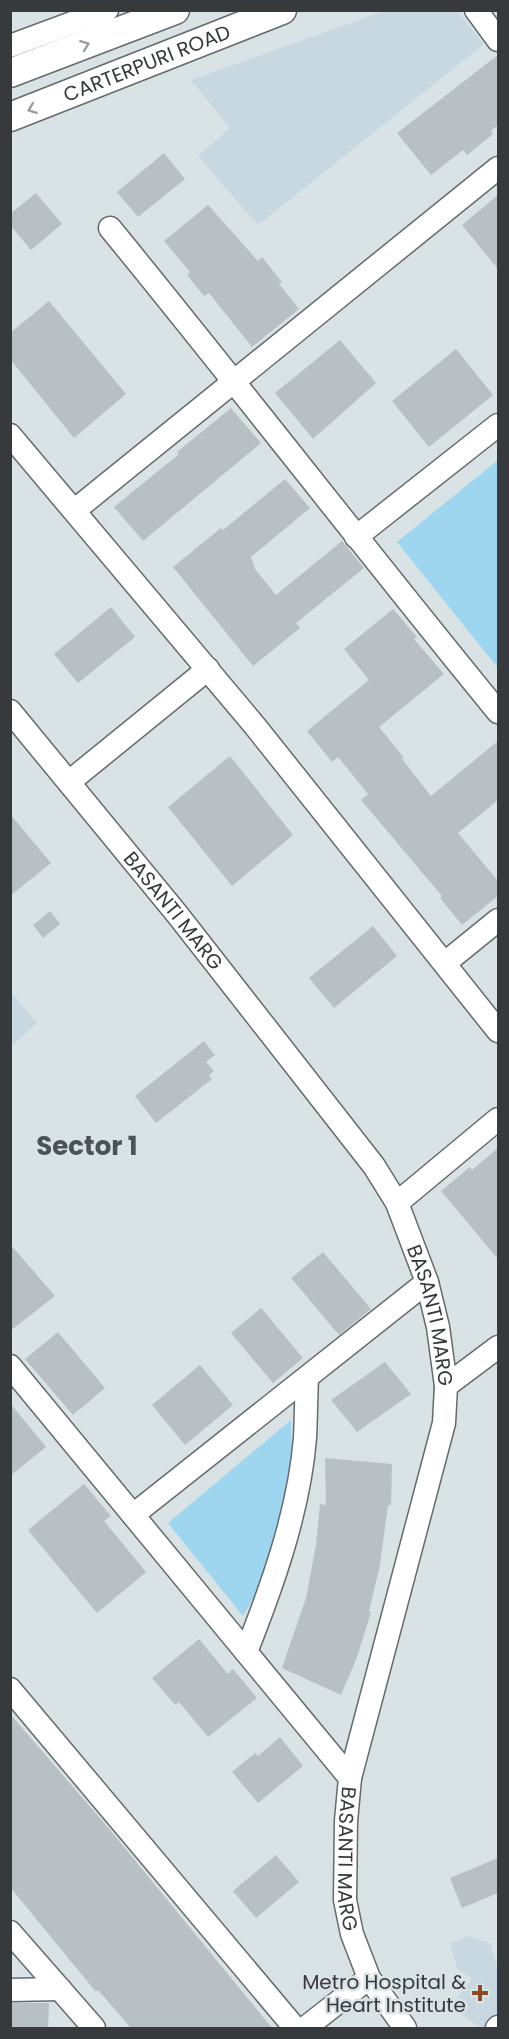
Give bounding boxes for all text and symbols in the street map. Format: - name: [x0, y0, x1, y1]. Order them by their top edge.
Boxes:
- street label: CARTERPURI ROAD: [59, 18, 234, 109]
- one-way arrow: [79, 40, 90, 52]
- one-way arrow: [27, 101, 38, 114]
- street label: BASANTI MARG: [117, 846, 230, 976]
- district label: Sector 1: [36, 1128, 138, 1164]
- street label: BASANTI MARG: [400, 1240, 460, 1388]
- street label: BASANTI MARG: [331, 1785, 365, 1933]
- place label: Metro Hospital & Heart Institute: [302, 1968, 466, 2019]
- marker: Metro Hospital & Heart Institute: [471, 1984, 489, 2002]

